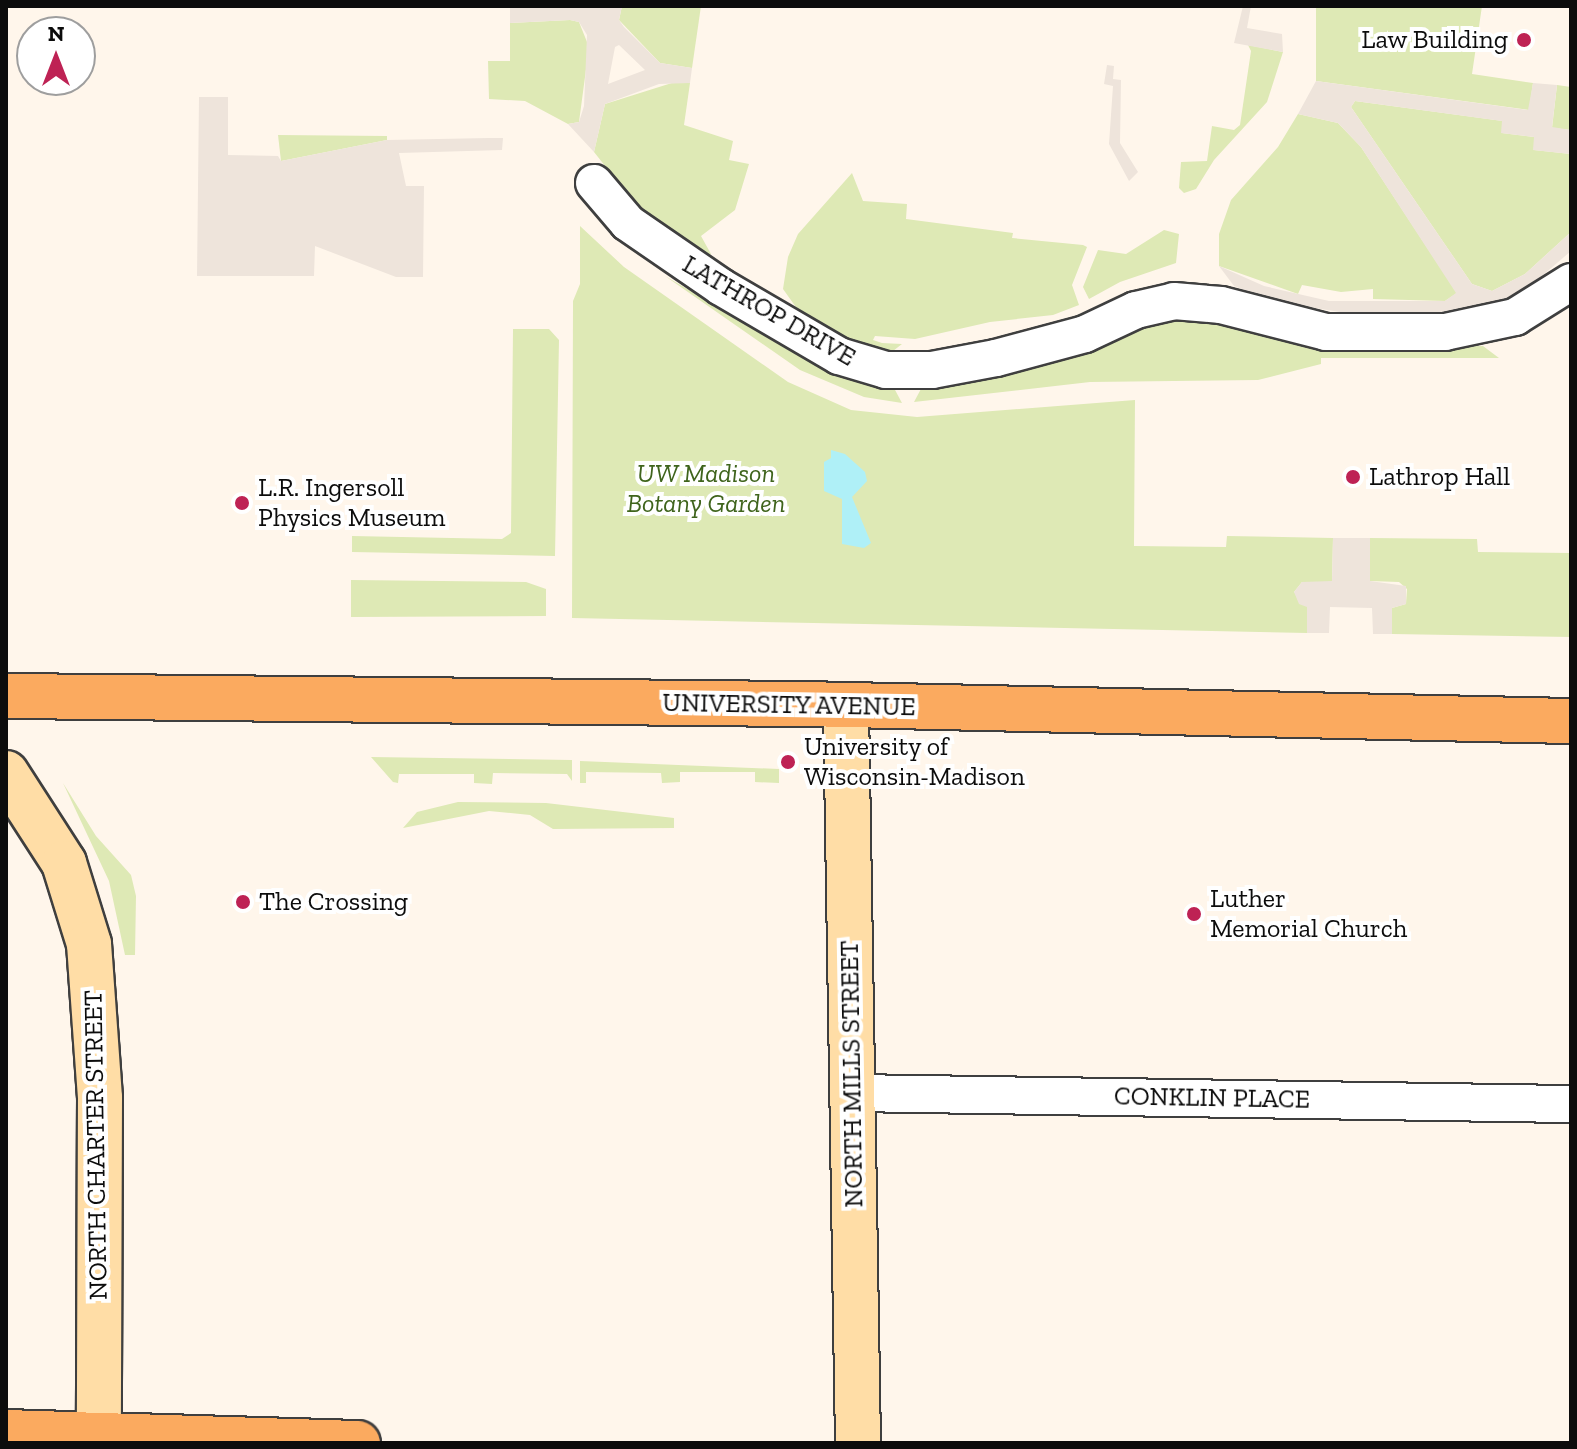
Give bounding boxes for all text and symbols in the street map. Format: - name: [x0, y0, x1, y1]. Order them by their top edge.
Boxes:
- north arrow: [16, 16, 96, 96]
- text: N: [48, 20, 64, 47]
- place label: Law Building: [1361, 24, 1508, 56]
- marker: Law Building: [1515, 31, 1533, 49]
- street label: LATHROP DRIVE: [677, 249, 861, 373]
- park label: UW Madison Botany Garden: [627, 458, 785, 520]
- place label: Lathrop Hall: [1369, 461, 1510, 493]
- marker: Lathrop Hall: [1344, 468, 1362, 486]
- place label: L.R. Ingersoll Physics Museum: [258, 472, 445, 534]
- marker: L.R. Ingersoll Physics Museum: [233, 494, 251, 512]
- street label: UNIVERSITY AVENUE: [661, 687, 917, 723]
- place label: University of Wisconsin-Madison: [804, 731, 1025, 792]
- marker: University of Wisconsin-Madison: [779, 753, 797, 771]
- place label: Luther Memorial Church: [1210, 883, 1407, 944]
- place label: The Crossing: [259, 886, 408, 918]
- marker: The Crossing: [234, 893, 252, 911]
- marker: Luther Memorial Church: [1185, 905, 1203, 923]
- street label: NORTH MILLS STREET: [834, 940, 870, 1208]
- street label: NORTH CHARTER STREET: [78, 990, 114, 1300]
- street label: CONKLIN PLACE: [1114, 1081, 1310, 1115]

